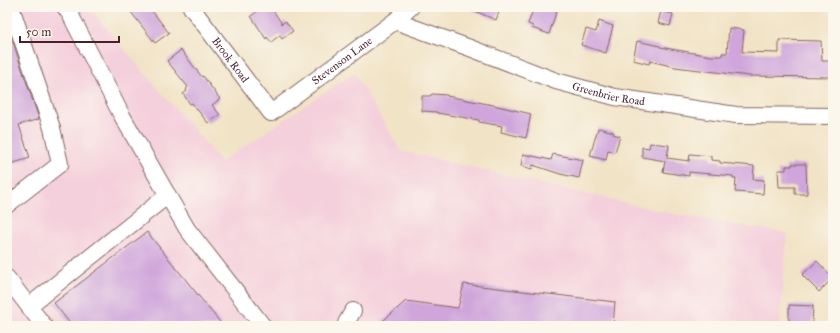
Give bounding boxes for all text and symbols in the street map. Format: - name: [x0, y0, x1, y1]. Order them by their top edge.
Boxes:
- scale bar: [20, 18, 119, 44]
- text: 50 m: [26, 25, 51, 39]
- street label: Stevenson Lane: [309, 34, 375, 87]
- street label: Brook Road: [209, 35, 252, 86]
- street label: Greenbrier Road: [571, 80, 646, 108]

